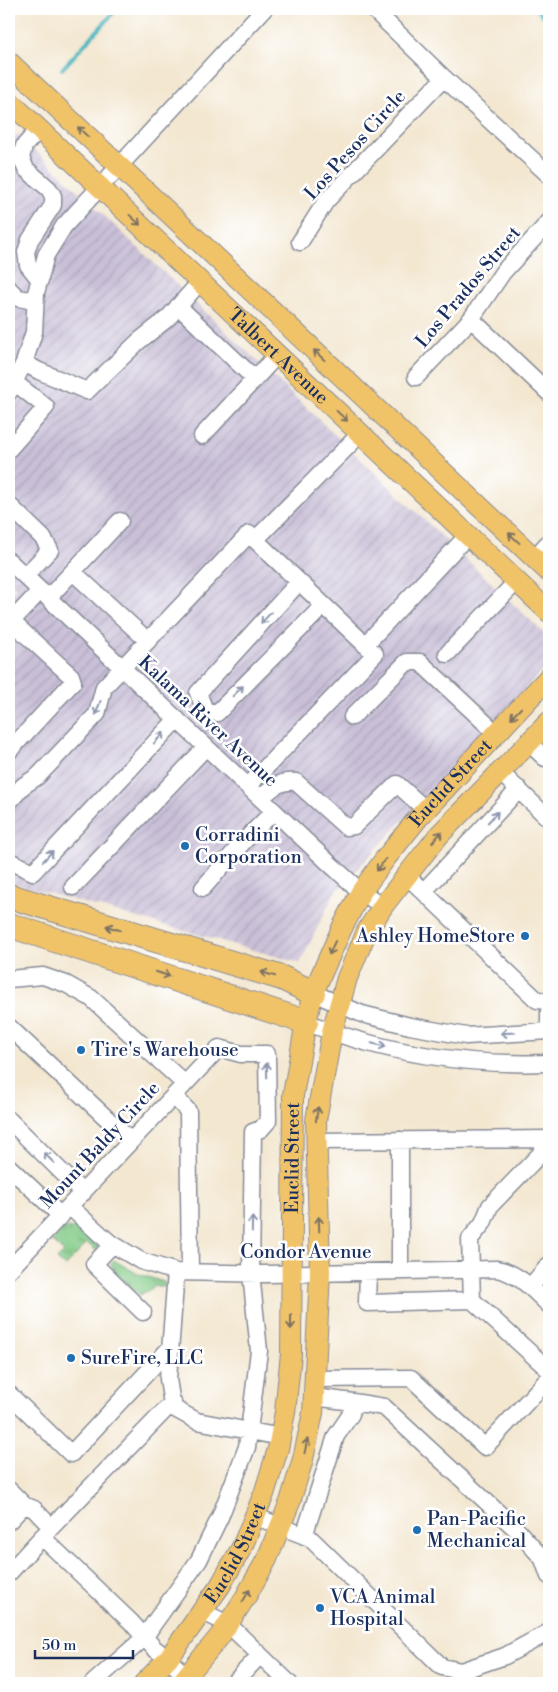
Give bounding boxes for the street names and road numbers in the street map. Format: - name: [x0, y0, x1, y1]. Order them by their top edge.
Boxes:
- street label: Los Pesos Circle: [299, 85, 411, 205]
- street label: Los Prados Street: [410, 221, 526, 353]
- street label: Talbert Avenue: [223, 303, 334, 409]
- street label: Kalama River Avenue: [133, 650, 283, 792]
- street label: Euclid Street: [404, 734, 498, 832]
- street label: Mount Baldy Circle: [35, 1076, 165, 1214]
- street label: Euclid Street: [280, 1102, 305, 1214]
- street label: Condor Avenue: [240, 1240, 372, 1264]
- street label: Euclid Street: [199, 1498, 271, 1609]

